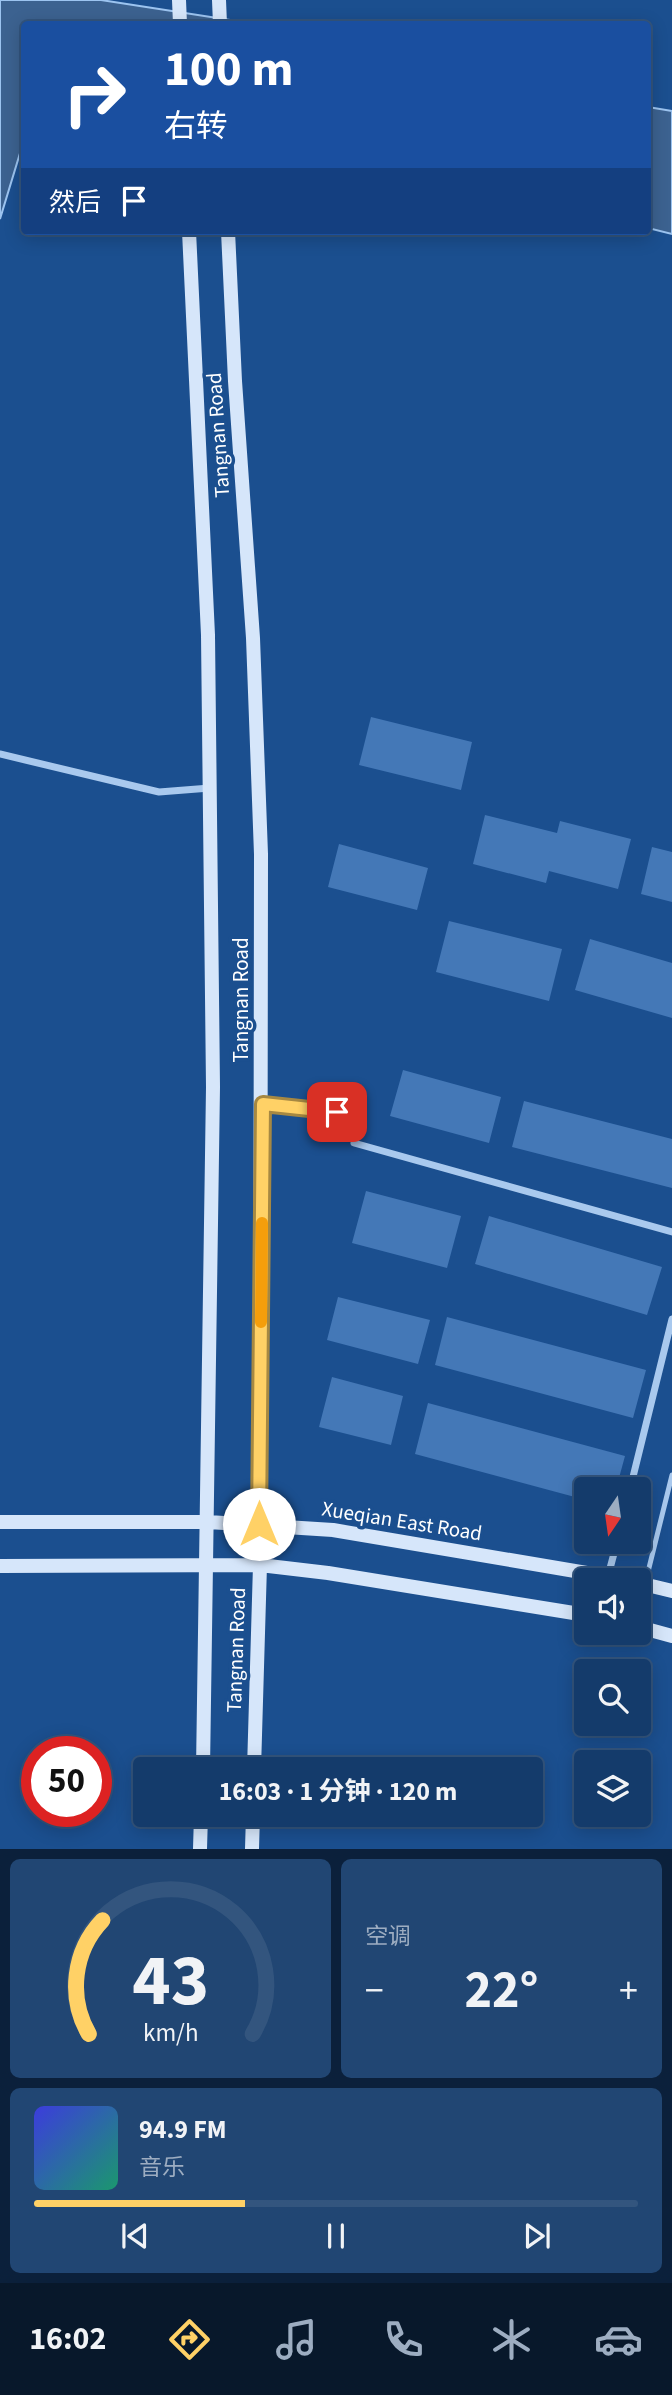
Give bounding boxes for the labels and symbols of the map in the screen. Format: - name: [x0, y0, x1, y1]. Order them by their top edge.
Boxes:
- street label: Tangnan Road: [199, 371, 237, 499]
- street label: Tangnan Road: [226, 937, 256, 1063]
- pin: [307, 1082, 367, 1142]
- north arrow: [574, 1477, 651, 1554]
- position arrow: [222, 1487, 296, 1561]
- street label: Xueqian East Road: [320, 1494, 484, 1548]
- street label: Tangnan Road: [219, 1587, 253, 1713]
- speed limit sign: 50: [21, 1736, 112, 1827]

